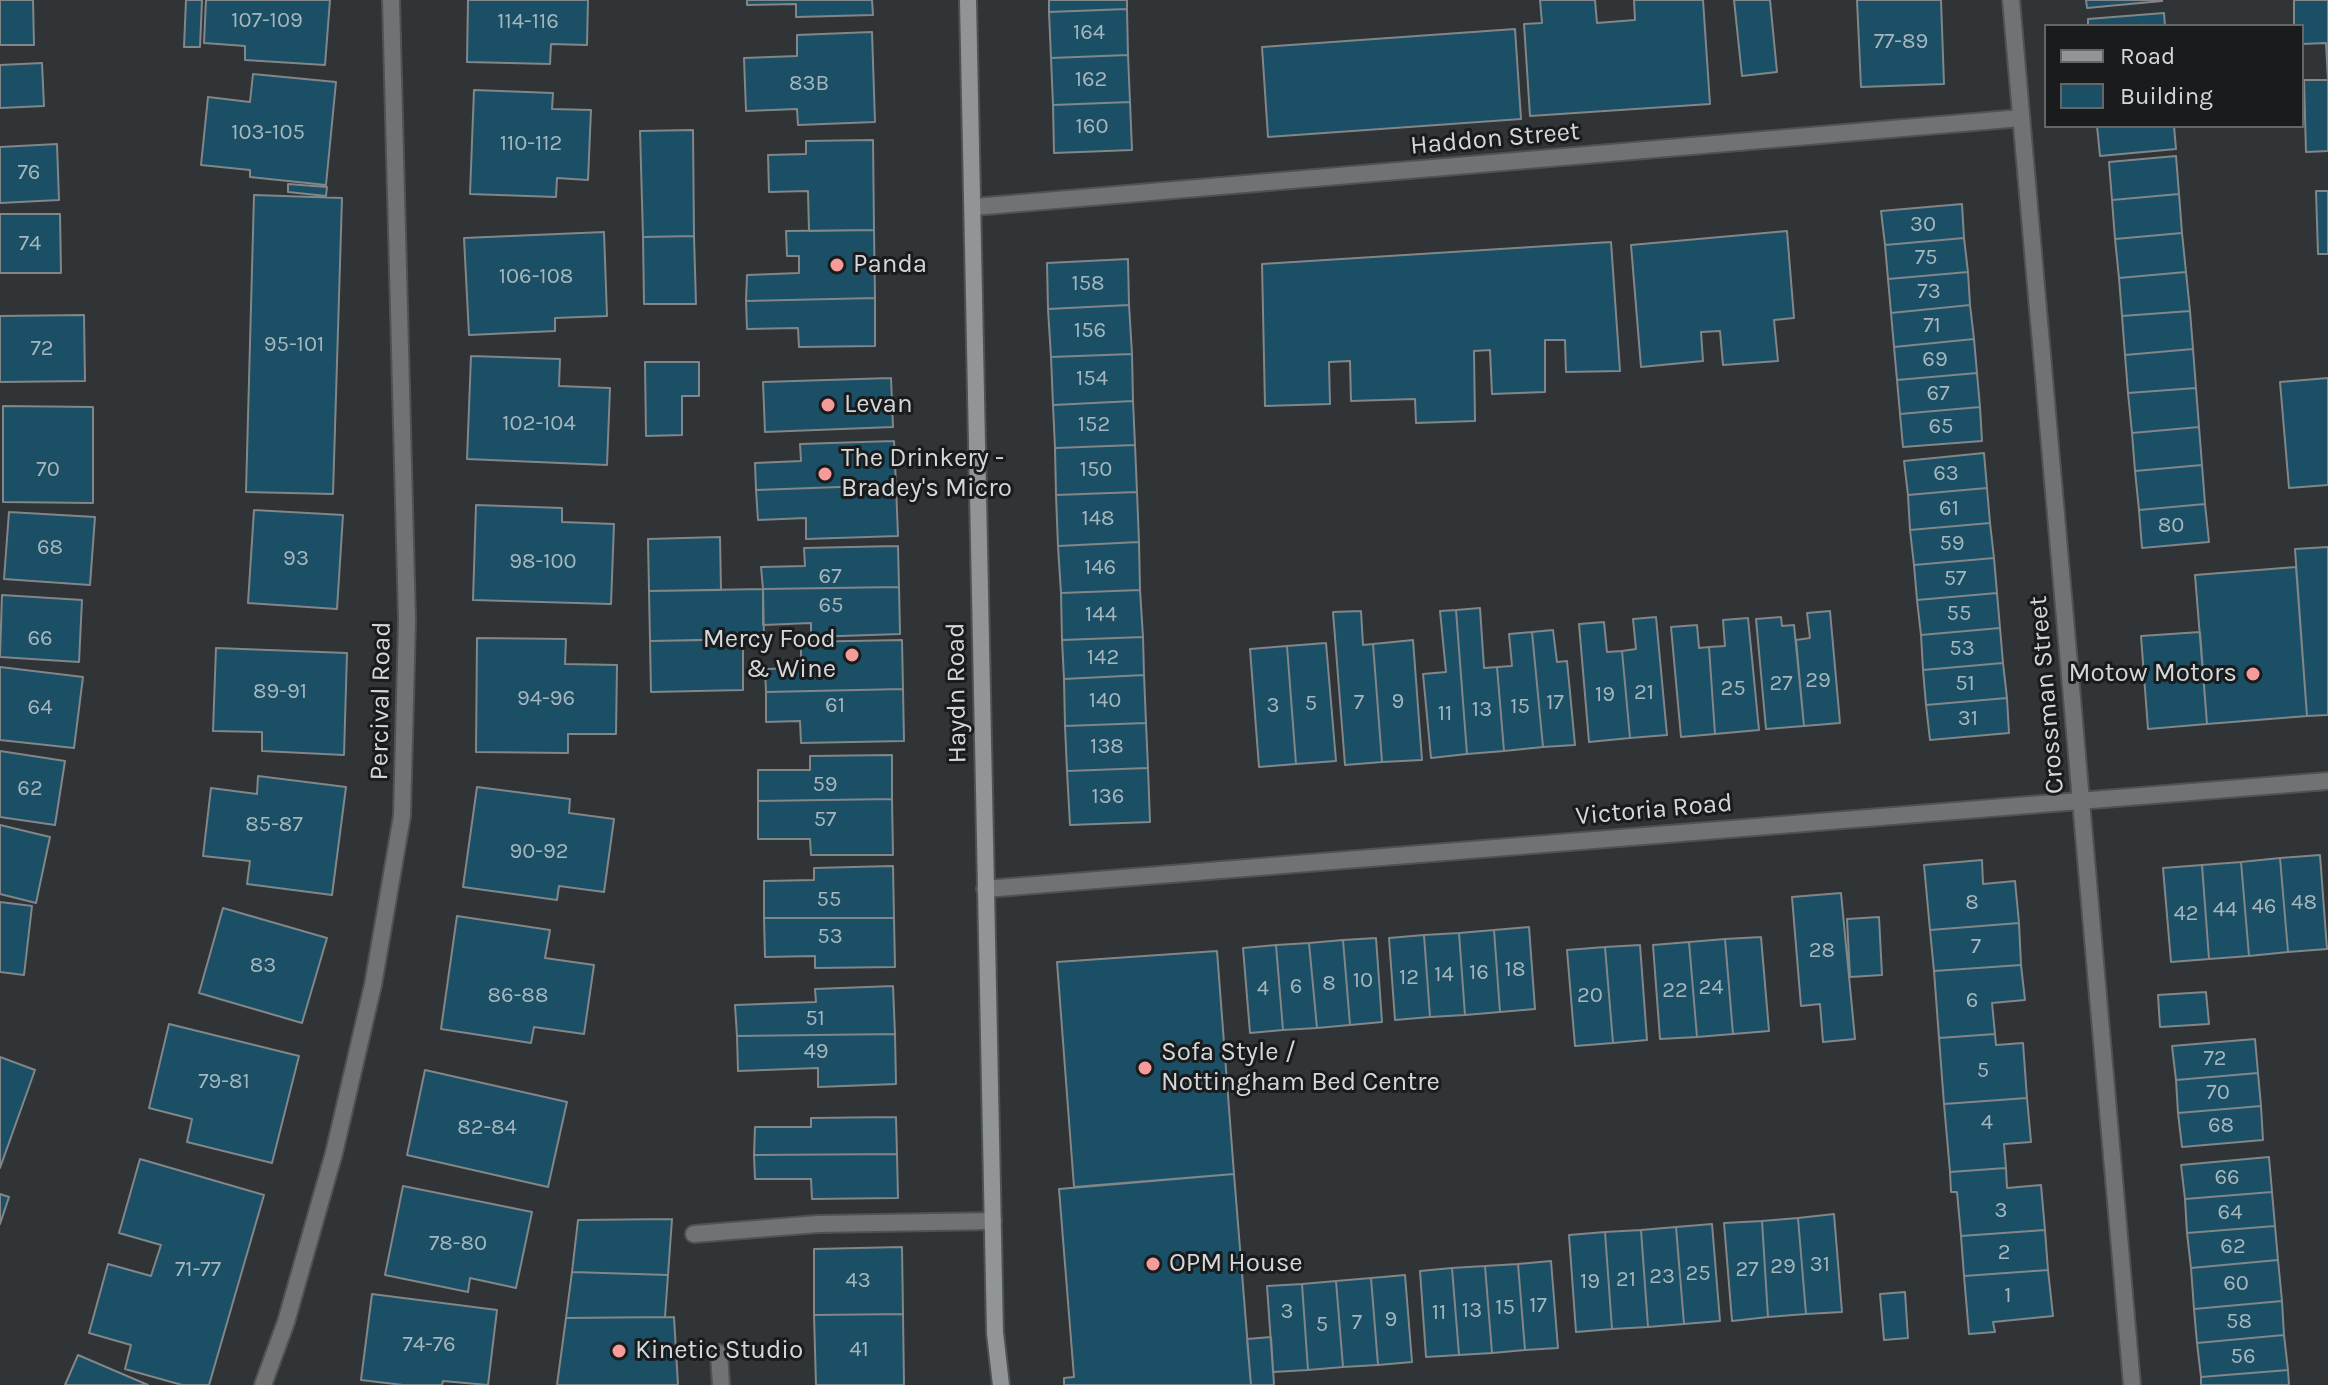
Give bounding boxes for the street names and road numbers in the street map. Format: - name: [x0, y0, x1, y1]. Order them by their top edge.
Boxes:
- street label: Haddon Street: [1409, 116, 1581, 162]
- street label: Crossman Street: [2023, 595, 2071, 795]
- street label: Percival Road: [364, 621, 398, 781]
- street label: Haydn Road: [940, 622, 974, 764]
- street label: Victoria Road: [1574, 788, 1734, 832]

